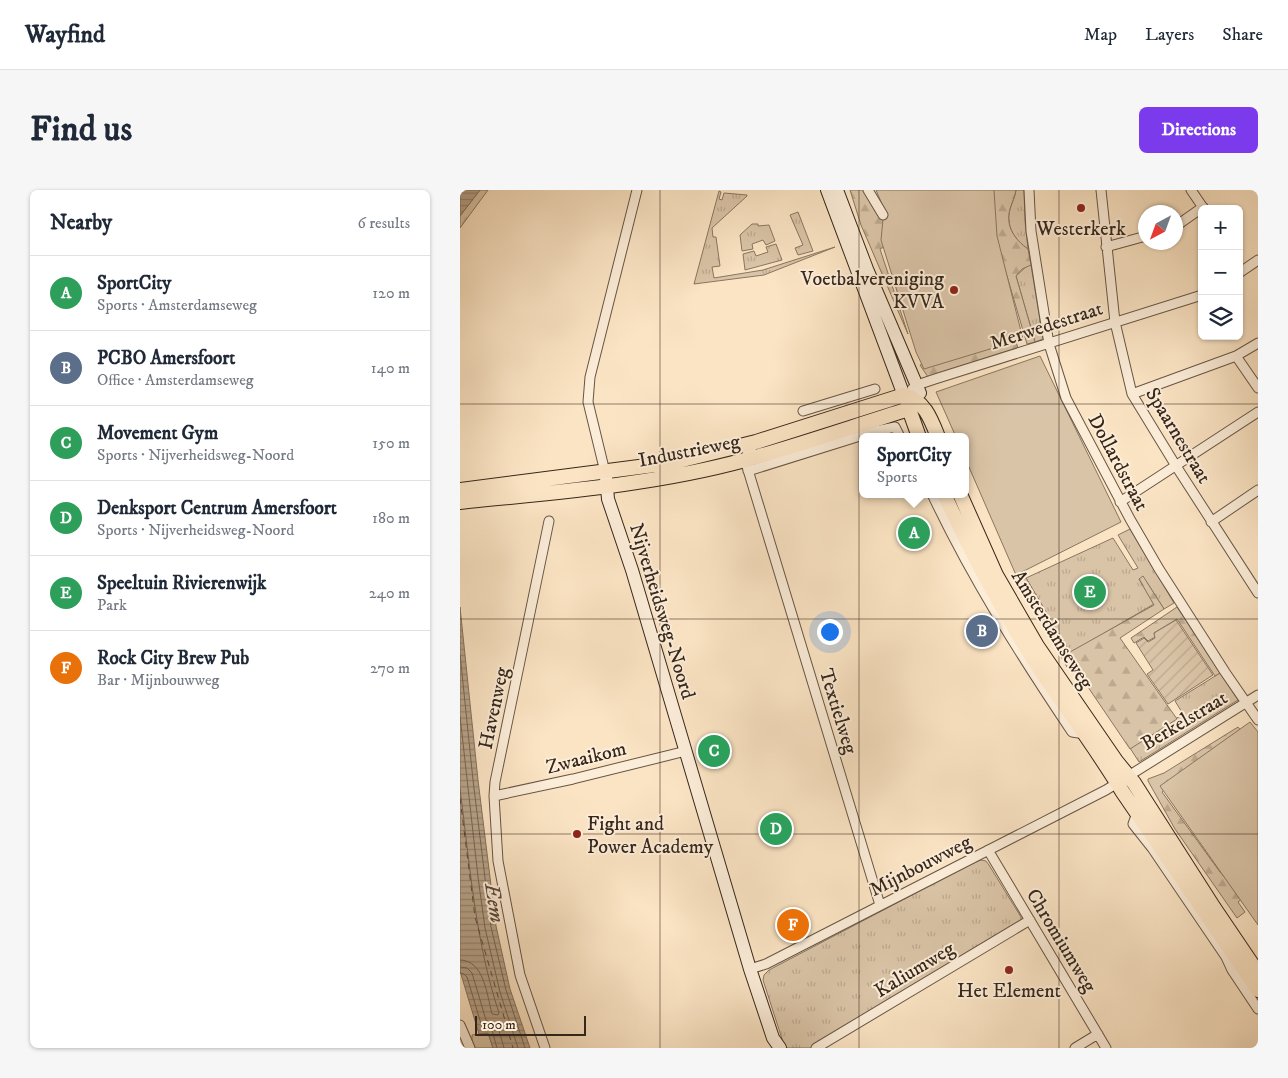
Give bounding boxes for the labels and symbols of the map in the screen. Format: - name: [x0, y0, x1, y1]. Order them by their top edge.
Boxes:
- marker: Westerkerk: [1075, 202, 1087, 214]
- north arrow: [1138, 205, 1183, 250]
- place label: Westerkerk: [1035, 217, 1126, 242]
- place label: Voetbalvereniging KVVA: [800, 267, 944, 315]
- marker: Voetbalvereniging KVVA: [948, 284, 960, 296]
- street label: Merwedestraat: [987, 296, 1106, 356]
- street label: Spaarnestraat: [1139, 383, 1216, 488]
- street label: Dollardstraat: [1082, 410, 1154, 516]
- street label: Industrieweg: [636, 429, 742, 474]
- pin: A: [898, 514, 930, 552]
- street label: Nijverheidsweg-Noord: [623, 521, 700, 702]
- street label: Amsterdamseweg: [1005, 566, 1098, 694]
- pin: E: [1074, 573, 1106, 611]
- pin: B: [966, 612, 998, 650]
- your location: [817, 619, 843, 645]
- street label: Havenweg: [474, 665, 515, 752]
- street label: Textielweg: [813, 666, 862, 757]
- street label: Berkelstraat: [1137, 686, 1232, 757]
- pin: C: [698, 732, 730, 770]
- street label: Zwaaikom: [544, 736, 629, 780]
- pin: D: [760, 810, 792, 848]
- place label: Fight and Power Academy: [587, 812, 714, 860]
- marker: Fight and Power Academy: [571, 828, 583, 840]
- street label: Mijnbouwweg: [866, 830, 976, 903]
- water label: Eem: [478, 881, 510, 925]
- street label: Chromiumweg: [1020, 884, 1102, 997]
- pin: F: [777, 906, 809, 944]
- street label: Kaliumweg: [870, 937, 960, 1004]
- marker: Het Element: [1003, 964, 1015, 976]
- place label: Het Element: [957, 979, 1061, 1004]
- scale bar: [475, 1013, 586, 1036]

